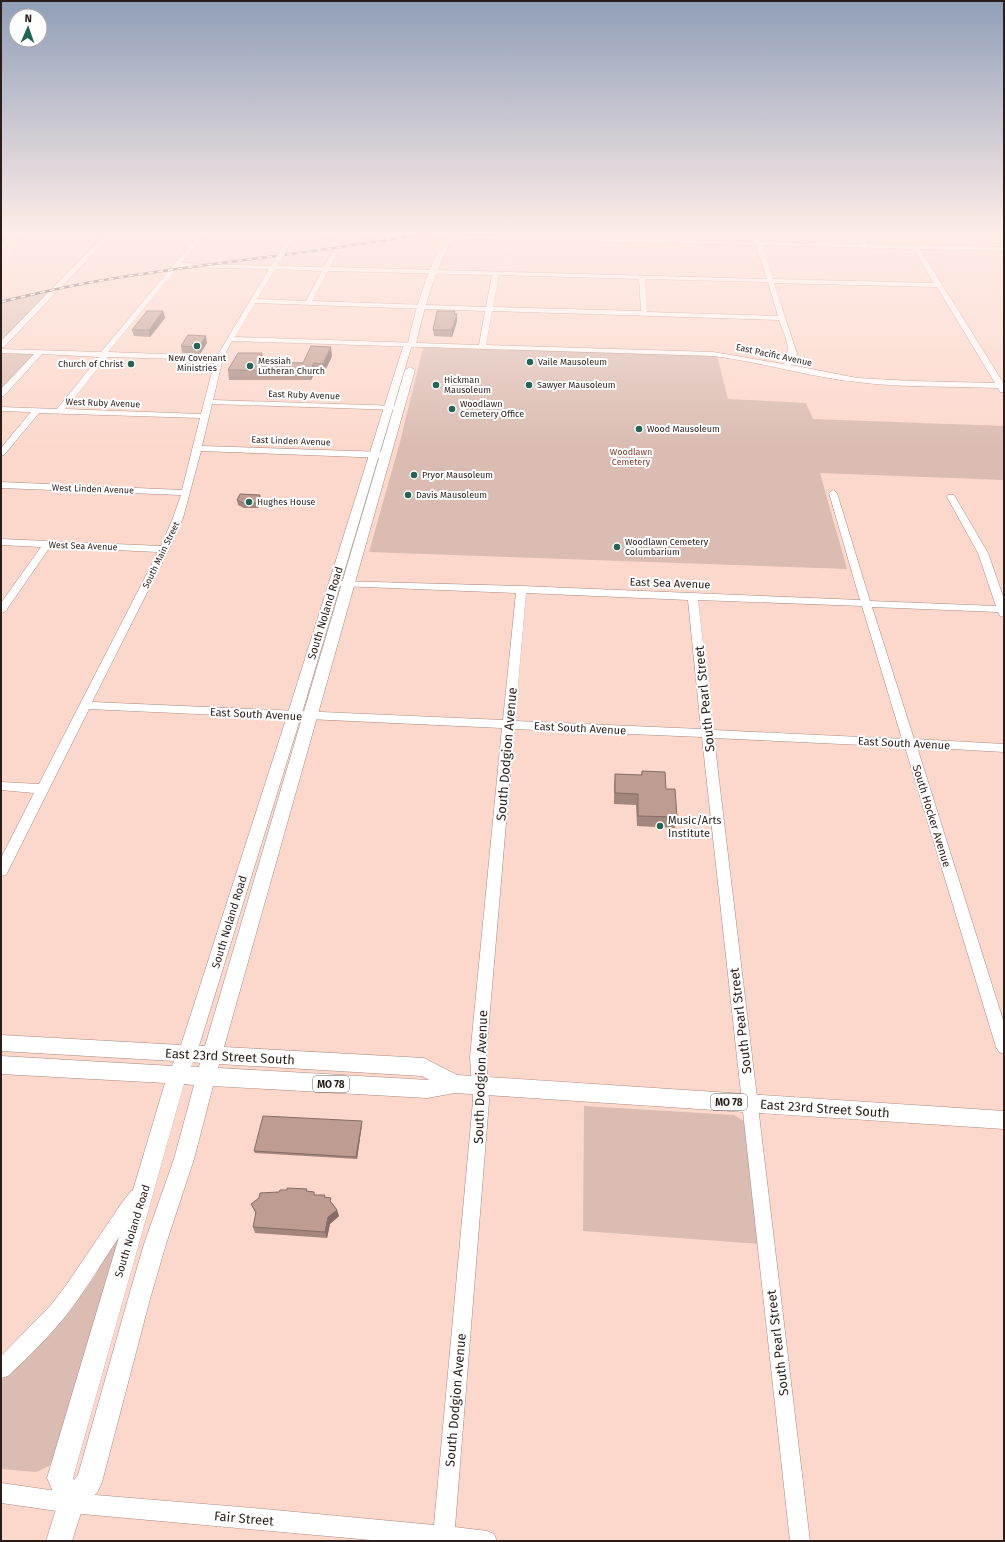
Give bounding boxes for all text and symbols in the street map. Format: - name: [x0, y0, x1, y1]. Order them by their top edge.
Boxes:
- north arrow: [8, 8, 48, 48]
- text: N: [24, 12, 32, 25]
- marker: New Covenant Ministries: [192, 341, 202, 351]
- street label: East Pacific Avenue: [735, 342, 813, 368]
- place label: New Covenant Ministries: [168, 353, 227, 373]
- place label: Messiah Lutheran Church: [258, 356, 325, 376]
- marker: Vaile Mausoleum: [525, 357, 535, 367]
- place label: Vaile Mausoleum: [538, 357, 607, 367]
- place label: Church of Christ: [58, 359, 124, 369]
- marker: Church of Christ: [126, 359, 136, 369]
- marker: Messiah Lutheran Church: [245, 361, 255, 371]
- place label: Hickman Mausoleum: [444, 375, 491, 395]
- marker: Hickman Mausoleum: [431, 380, 441, 390]
- marker: Sawyer Mausoleum: [524, 380, 534, 390]
- place label: Sawyer Mausoleum: [537, 380, 615, 390]
- street label: East Ruby Avenue: [268, 389, 340, 401]
- street label: West Ruby Avenue: [65, 397, 141, 409]
- place label: Woodlawn Cemetery Office: [460, 399, 524, 419]
- marker: Woodlawn Cemetery Office: [447, 404, 457, 414]
- marker: Wood Mausoleum: [634, 424, 644, 434]
- place label: Wood Mausoleum: [647, 424, 720, 434]
- street label: East Linden Avenue: [251, 435, 331, 447]
- park label: Woodlawn Cemetery: [610, 447, 652, 467]
- marker: Pryor Mausoleum: [409, 470, 419, 480]
- place label: Pryor Mausoleum: [422, 470, 493, 480]
- street label: West Linden Avenue: [52, 483, 134, 495]
- marker: Davis Mausoleum: [403, 490, 413, 500]
- place label: Davis Mausoleum: [416, 490, 487, 500]
- marker: Hughes House: [244, 497, 254, 507]
- place label: Hughes House: [257, 497, 316, 507]
- street label: South Main Street: [141, 519, 182, 590]
- place label: Woodlawn Cemetery Columbarium: [625, 537, 709, 557]
- street label: West Sea Avenue: [48, 540, 118, 552]
- marker: Woodlawn Cemetery Columbarium: [612, 542, 622, 552]
- street label: South Noland Road: [305, 565, 346, 661]
- street label: East Sea Avenue: [629, 576, 711, 591]
- street label: South Pearl Street: [691, 645, 718, 753]
- street label: South Dodgion Avenue: [493, 687, 520, 821]
- street label: East South Avenue: [210, 706, 302, 723]
- street label: East South Avenue: [534, 720, 626, 737]
- street label: East South Avenue: [858, 735, 950, 752]
- street label: South Hocker Avenue: [910, 763, 953, 869]
- place label: Music/Arts Institute: [668, 814, 722, 840]
- marker: Music/Arts Institute: [655, 821, 665, 831]
- street label: South Noland Road: [209, 874, 250, 970]
- street label: South Pearl Street: [727, 967, 754, 1075]
- street label: South Dodgion Avenue: [471, 1010, 490, 1144]
- street label: East 23rd Street South: [165, 1046, 295, 1067]
- road number: MO 78: [313, 1076, 349, 1092]
- road number: MO 78: [711, 1094, 747, 1110]
- street label: East 23rd Street South: [760, 1096, 890, 1121]
- street label: South Noland Road: [112, 1183, 153, 1279]
- street label: South Pearl Street: [764, 1289, 791, 1397]
- street label: South Dodgion Avenue: [442, 1333, 469, 1467]
- street label: Fair Street: [213, 1508, 275, 1529]

